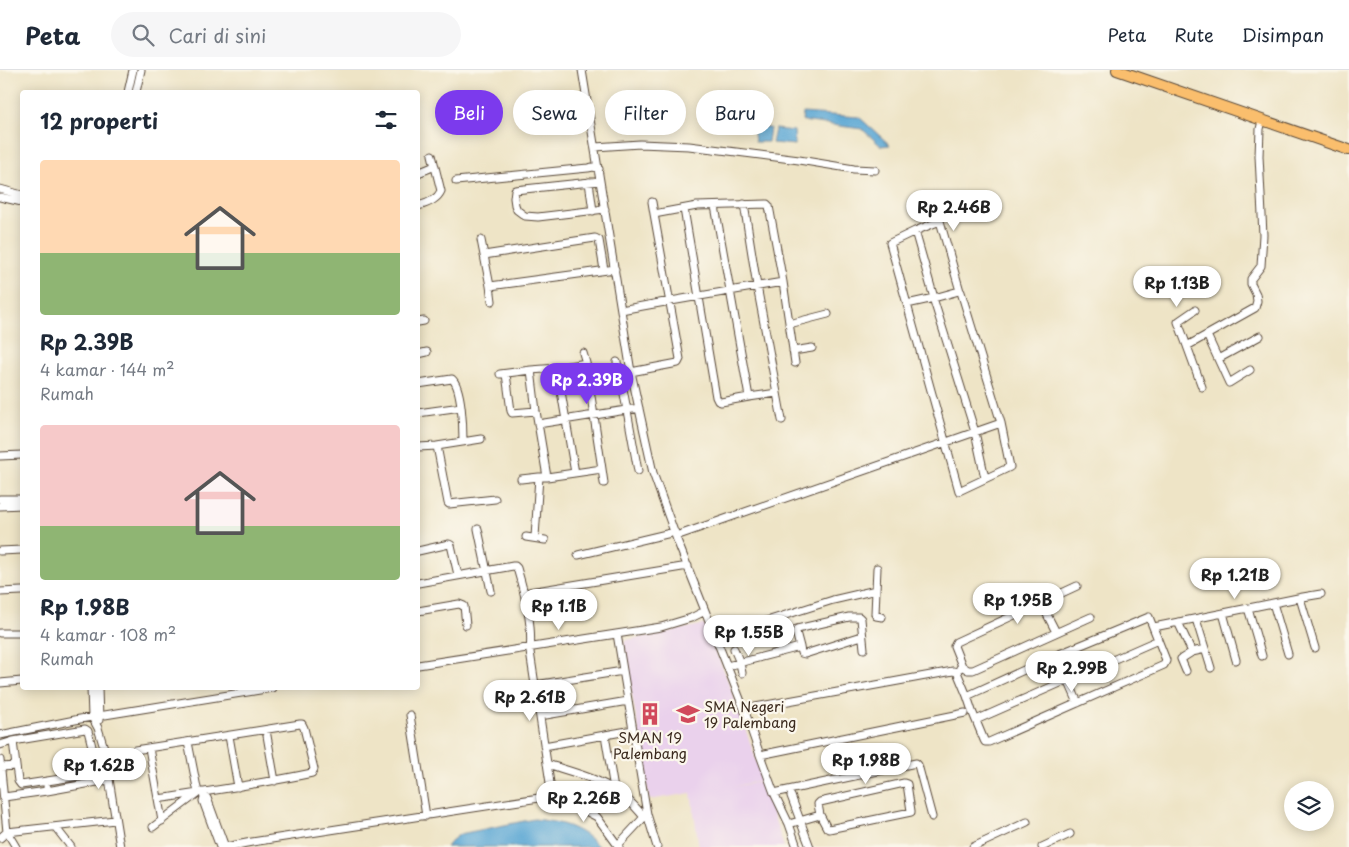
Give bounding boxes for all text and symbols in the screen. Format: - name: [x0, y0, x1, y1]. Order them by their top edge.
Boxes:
- search box: [111, 12, 461, 57]
- text: Peta: [25, 17, 81, 53]
- icon: search: [129, 21, 157, 49]
- text: Cari di sini: [169, 21, 266, 49]
- text: Peta: [1107, 21, 1146, 48]
- text: Rute: [1174, 21, 1214, 48]
- text: Disimpan: [1242, 21, 1324, 48]
- chip: Beli: [435, 90, 503, 135]
- chip: Sewa: [513, 90, 595, 135]
- chip: Filter: [605, 90, 686, 135]
- chip: Baru: [696, 90, 774, 135]
- text: 12 properti: [40, 104, 158, 136]
- icon: filters: [372, 106, 400, 134]
- pin: Rp 2.46B: [902, 190, 1006, 232]
- icon: home: [175, 193, 265, 283]
- text: Rp 2.46B: [917, 194, 991, 218]
- pin: Rp 1.13B: [1125, 266, 1229, 308]
- text: Rp 1.13B: [1144, 270, 1210, 294]
- text: Rp 2.39B: [40, 325, 134, 357]
- text: 4 kamar · 144 m²: [40, 357, 175, 381]
- pin: Rp 2.39B: [535, 362, 639, 405]
- text: Rp 2.39B: [551, 367, 623, 391]
- text: Rumah: [40, 381, 94, 405]
- icon: home: [175, 458, 265, 548]
- pin: Rp 1.21B: [1183, 558, 1287, 600]
- text: Rp 1.21B: [1201, 562, 1269, 586]
- pin: Rp 1.95B: [966, 582, 1070, 625]
- text: Rp 1.95B: [984, 587, 1052, 611]
- pin: Rp 1.1B: [513, 588, 605, 631]
- text: Rp 1.98B: [40, 590, 130, 622]
- text: Rp 1.1B: [531, 593, 587, 617]
- pin: Rp 1.55B: [697, 614, 801, 657]
- text: Rp 1.55B: [714, 619, 784, 643]
- text: 4 kamar · 108 m²: [40, 622, 176, 646]
- text: Rumah: [40, 646, 94, 670]
- pin: Rp 2.99B: [1020, 650, 1124, 693]
- text: Rp 2.99B: [1036, 655, 1108, 679]
- pin: Rp 2.61B: [478, 680, 582, 722]
- text: Rp 2.61B: [494, 684, 566, 708]
- place label: SMA Negeri 19 Palembang: [704, 696, 796, 733]
- building icon: SMAN 19 Palembang: [637, 701, 663, 727]
- school or university icon: SMA Negeri 19 Palembang: [675, 701, 701, 727]
- place label: SMAN 19 Palembang: [613, 727, 687, 764]
- pin: Rp 1.98B: [814, 742, 918, 785]
- text: Rp 1.98B: [832, 747, 900, 771]
- pin: Rp 1.62B: [47, 748, 151, 790]
- text: Rp 1.62B: [63, 752, 135, 776]
- pin: Rp 2.26B: [532, 780, 636, 823]
- map controls: [1284, 781, 1334, 831]
- button: layers: [1284, 781, 1334, 831]
- text: Rp 2.26B: [547, 785, 621, 809]

